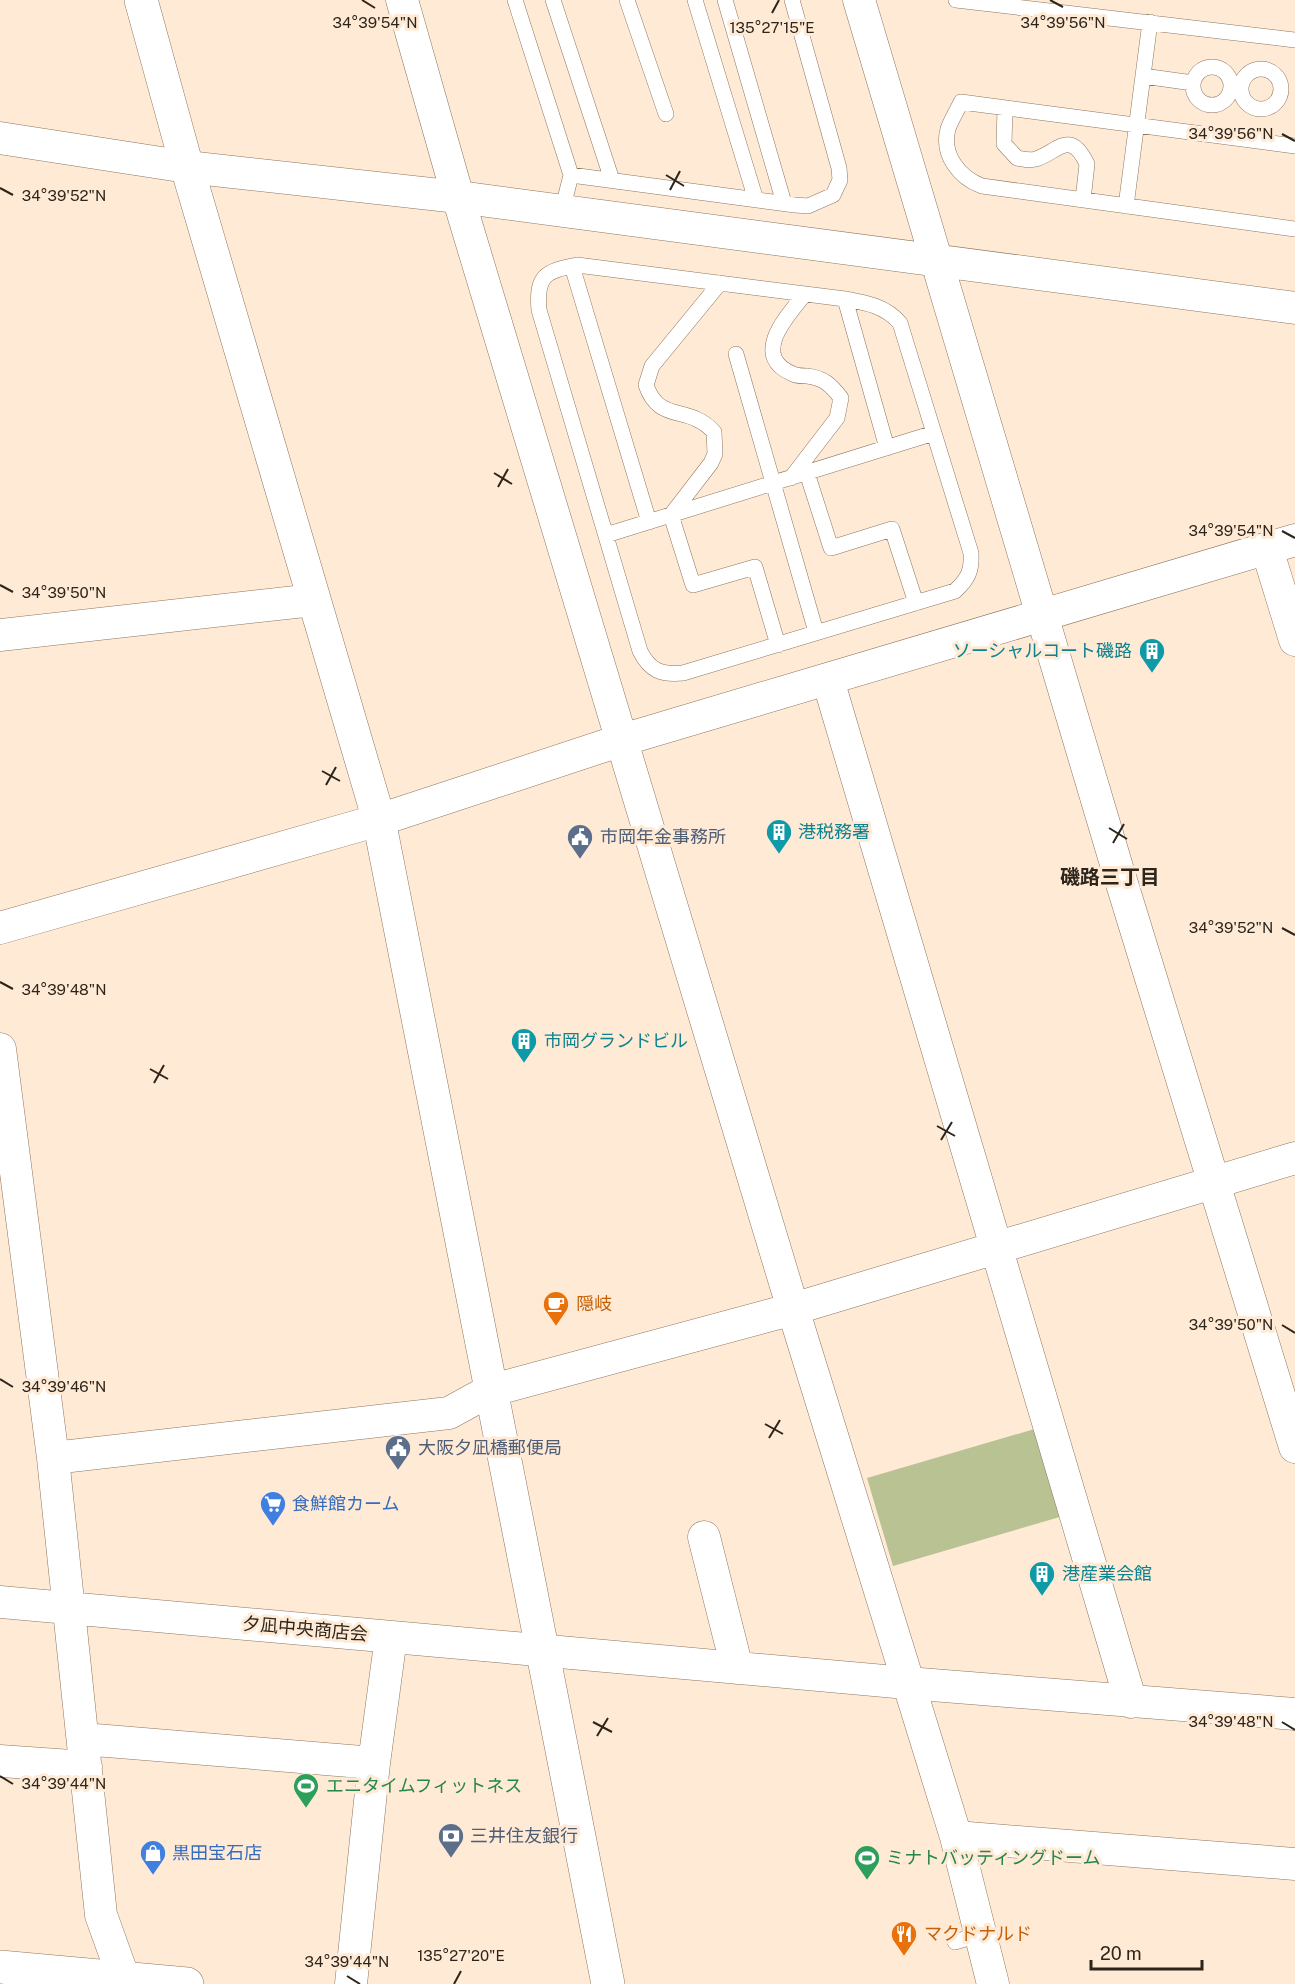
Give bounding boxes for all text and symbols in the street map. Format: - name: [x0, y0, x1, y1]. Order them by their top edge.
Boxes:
- text: 34°39'54"N: [333, 14, 417, 31]
- text: 34°39'56"N: [1021, 14, 1105, 31]
- text: 135°27'15"E: [729, 19, 815, 36]
- text: 34°39'56"N: [1189, 125, 1273, 142]
- text: 34°39'52"N: [22, 187, 106, 204]
- text: 34°39'54"N: [1189, 522, 1273, 539]
- text: 34°39'50"N: [22, 584, 106, 601]
- building icon: ソーシャルコート磯路: [1137, 636, 1167, 674]
- place label: ソーシャルコート磯路: [953, 640, 1132, 661]
- building icon: 港税務署: [764, 817, 794, 855]
- place label: 港税務署: [798, 821, 870, 842]
- public building icon: 市岡年金事務所: [565, 822, 595, 860]
- place label: 市岡年金事務所: [600, 826, 726, 847]
- district label: 磯路三丁目: [1060, 865, 1160, 889]
- text: 34°39'52"N: [1189, 919, 1273, 936]
- text: 34°39'48"N: [21, 981, 107, 998]
- building icon: 市岡グランドビル: [509, 1026, 539, 1064]
- place label: 市岡グランドビル: [544, 1030, 688, 1051]
- cafe icon: 隠岐: [541, 1289, 571, 1327]
- place label: 隠岐: [576, 1293, 612, 1314]
- text: 34°39'50"N: [1189, 1316, 1273, 1333]
- text: 34°39'46"N: [22, 1378, 106, 1395]
- public building icon: 大阪夕凪橋郵便局: [383, 1433, 413, 1471]
- place label: 大阪夕凪橋郵便局: [418, 1437, 562, 1458]
- supermarket icon: 食鮮館カーム: [258, 1489, 288, 1527]
- place label: 食鮮館カーム: [292, 1493, 399, 1514]
- building icon: 港産業会館: [1027, 1559, 1057, 1597]
- place label: 港産業会館: [1062, 1563, 1152, 1584]
- street label: 夕凪中央商店会: [241, 1613, 369, 1644]
- text: 34°39'48"N: [1188, 1713, 1274, 1730]
- sports icon: エニタイムフィットネス: [291, 1771, 321, 1809]
- text: 34°39'44"N: [22, 1775, 106, 1792]
- place label: エニタイムフィットネス: [326, 1775, 522, 1796]
- bank icon: 三井住友銀行: [436, 1821, 466, 1859]
- place label: 三井住友銀行: [470, 1825, 578, 1846]
- shop icon: 黒田宝石店: [138, 1838, 168, 1876]
- place label: 黒田宝石店: [172, 1842, 262, 1863]
- sports icon: ミナトバッティングドーム: [852, 1843, 882, 1881]
- place label: ミナトバッティングドーム: [886, 1847, 1100, 1868]
- restaurant icon: マクドナルド: [889, 1919, 919, 1957]
- place label: マクドナルド: [924, 1923, 1032, 1944]
- scale bar: [1091, 1933, 1202, 1971]
- text: 20 m: [1100, 1943, 1142, 1964]
- text: 135°27'20"E: [417, 1947, 505, 1964]
- text: 34°39'44"N: [305, 1953, 389, 1970]

